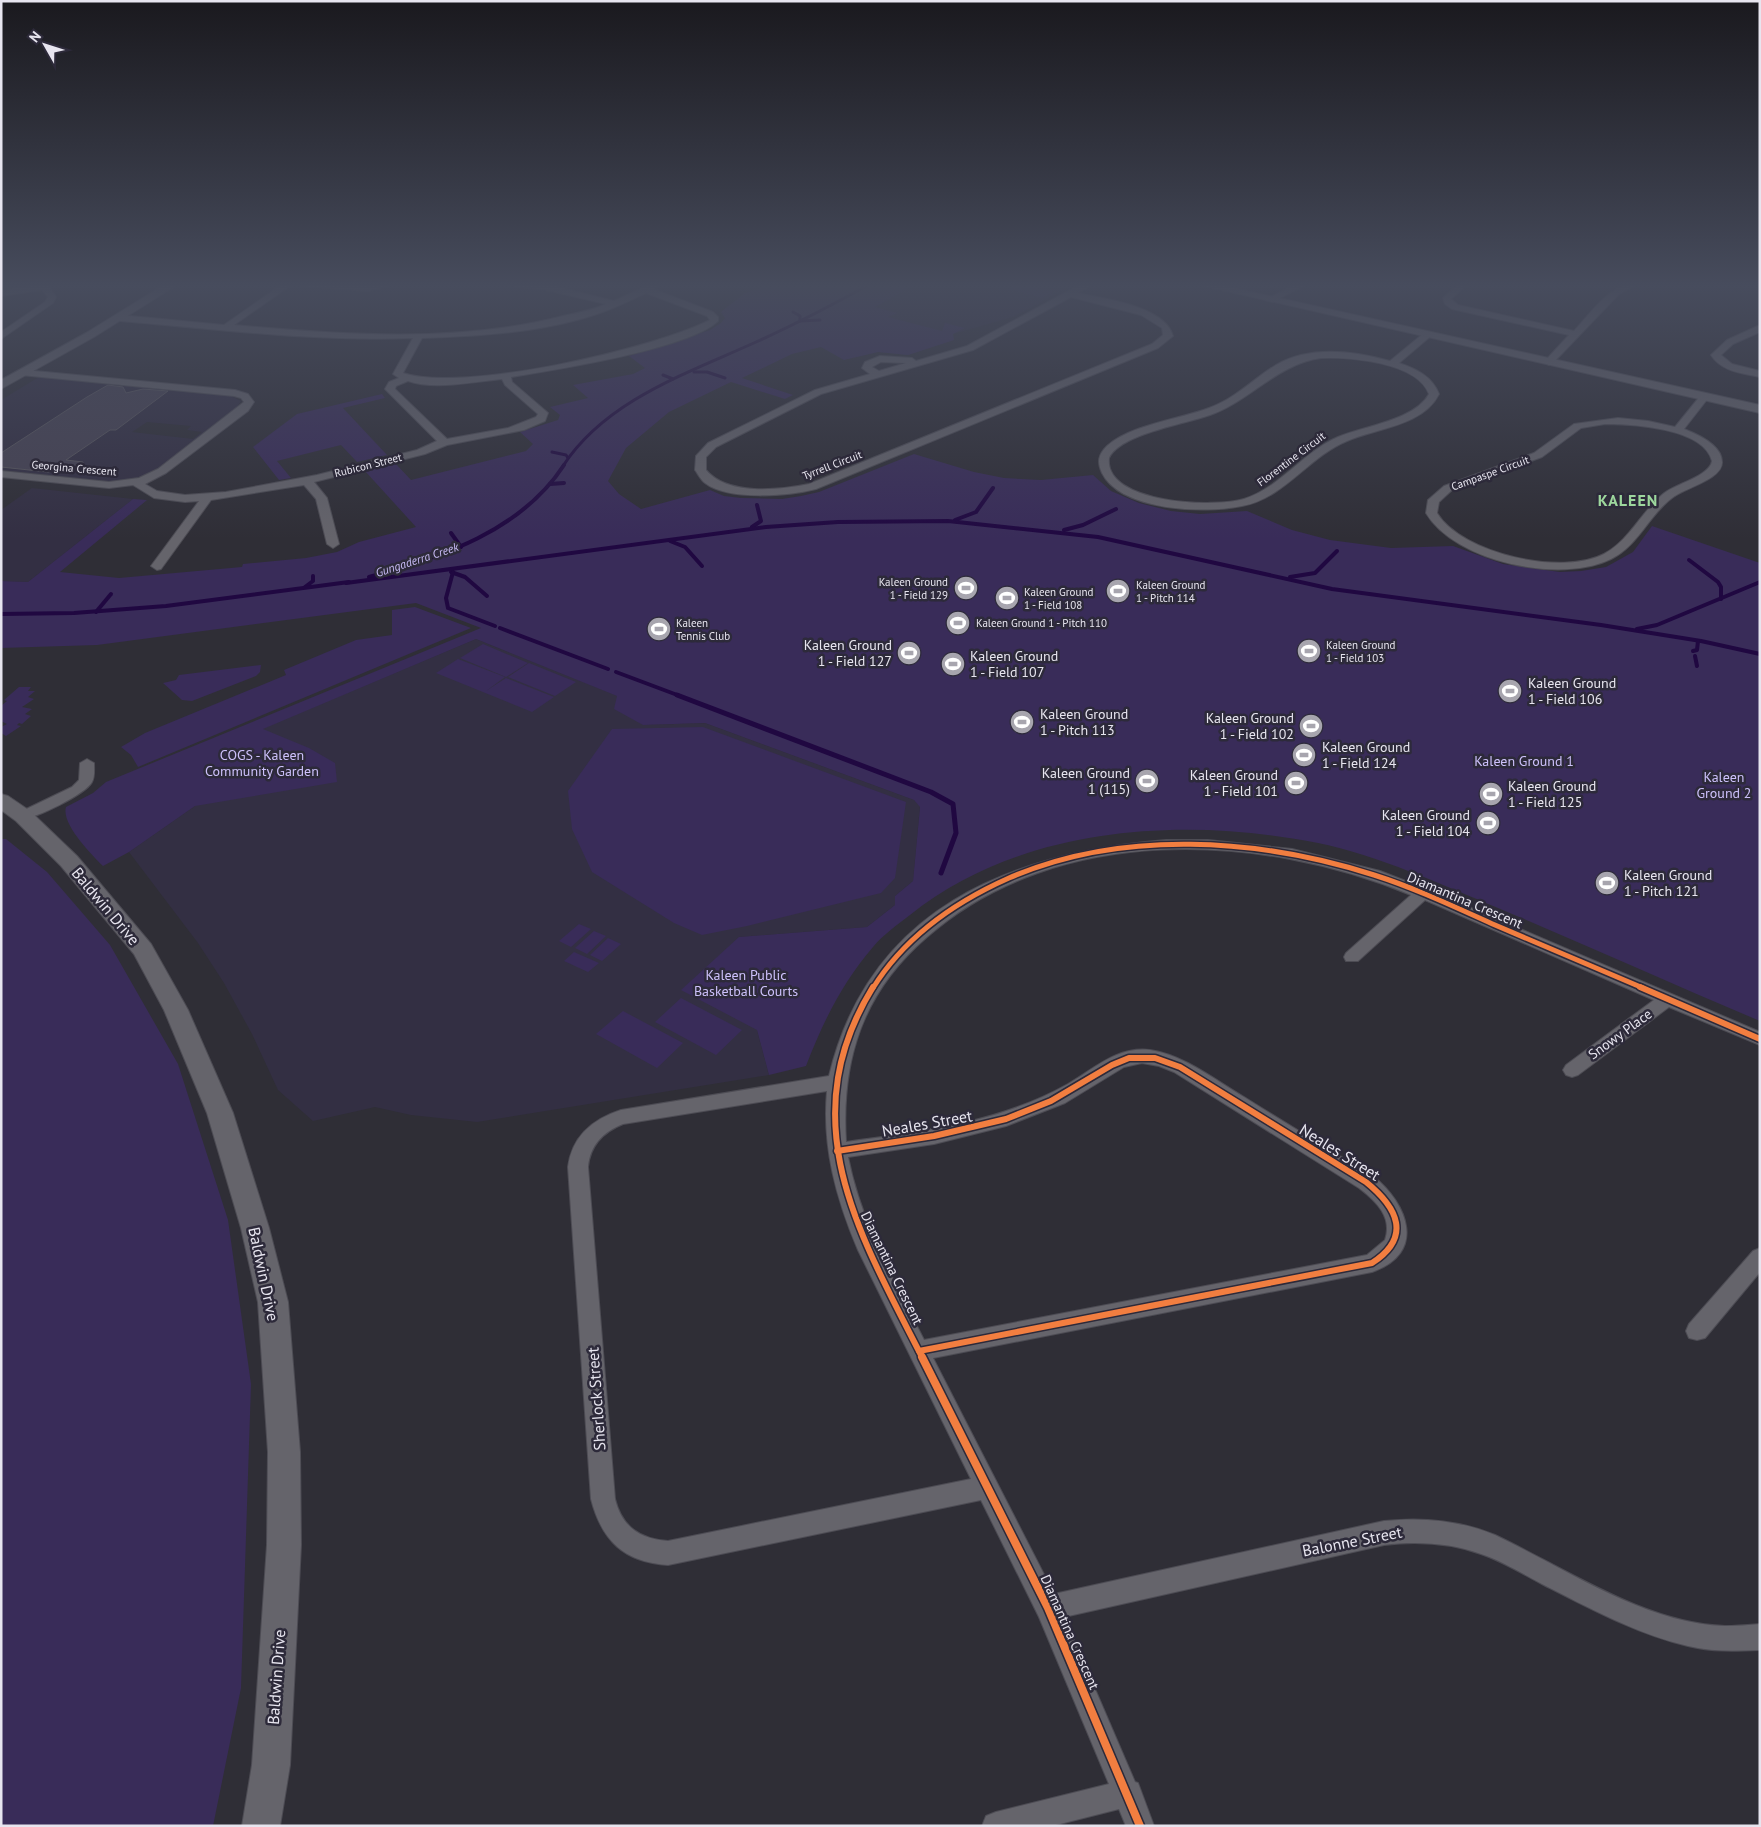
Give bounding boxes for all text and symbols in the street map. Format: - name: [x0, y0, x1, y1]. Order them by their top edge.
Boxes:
- north arrow: [20, 20, 70, 70]
- text: N: [25, 28, 45, 46]
- street label: Florentine Circuit: [1254, 429, 1328, 489]
- street label: Tyrrell Circuit: [800, 447, 864, 483]
- street label: Rubicon Street: [333, 450, 403, 480]
- street label: Campaspe Circuit: [1449, 452, 1531, 494]
- street label: Georgina Crescent: [31, 457, 117, 479]
- district label: KALEEN: [1598, 490, 1658, 510]
- water label: Gungaderra Creek: [373, 539, 461, 580]
- place label: Kaleen Ground 1 - Field 129: [879, 575, 948, 602]
- sports icon: Kaleen Ground 1 - Field 129: [953, 575, 979, 601]
- sports icon: Kaleen Ground 1 - Pitch 114: [1105, 578, 1131, 604]
- place label: Kaleen Ground 1 - Pitch 114: [1136, 578, 1205, 605]
- sports icon: Kaleen Ground 1 - Field 108: [994, 585, 1020, 611]
- place label: Kaleen Ground 1 - Field 108: [1024, 585, 1093, 612]
- sports icon: Kaleen Ground 1 - Pitch 110: [945, 610, 971, 636]
- sports icon: Kaleen Tennis Club: [646, 616, 672, 642]
- place label: Kaleen Tennis Club: [676, 616, 730, 643]
- place label: Kaleen Ground 1 - Pitch 110: [976, 616, 1107, 630]
- place label: Kaleen Ground 1 - Field 127: [804, 636, 892, 670]
- sports icon: Kaleen Ground 1 - Field 103: [1296, 638, 1322, 664]
- place label: Kaleen Ground 1 - Field 103: [1326, 638, 1395, 665]
- sports icon: Kaleen Ground 1 - Field 127: [896, 640, 922, 666]
- place label: Kaleen Ground 1 - Field 107: [970, 647, 1058, 681]
- sports icon: Kaleen Ground 1 - Field 107: [940, 651, 966, 677]
- place label: Kaleen Ground 1 - Field 106: [1528, 674, 1616, 708]
- sports icon: Kaleen Ground 1 - Field 106: [1497, 678, 1523, 704]
- place label: Kaleen Ground 1 - Pitch 113: [1040, 705, 1128, 739]
- sports icon: Kaleen Ground 1 - Pitch 113: [1009, 709, 1035, 735]
- place label: Kaleen Ground 1 - Field 102: [1206, 709, 1294, 743]
- sports icon: Kaleen Ground 1 - Field 102: [1298, 713, 1324, 739]
- place label: Kaleen Ground 1 - Field 124: [1322, 738, 1410, 772]
- sports icon: Kaleen Ground 1 - Field 124: [1291, 742, 1317, 768]
- park label: COGS - Kaleen Community Garden: [205, 746, 319, 780]
- park label: Kaleen Ground 1: [1474, 752, 1574, 770]
- place label: Kaleen Ground 1 (115): [1042, 764, 1130, 798]
- place label: Kaleen Ground 1 - Field 101: [1190, 766, 1278, 800]
- sports icon: Kaleen Ground 1 (115): [1134, 768, 1160, 794]
- park label: Kaleen Ground 2: [1697, 768, 1751, 802]
- sports icon: Kaleen Ground 1 - Field 101: [1283, 770, 1309, 796]
- place label: Kaleen Ground 1 - Field 125: [1508, 777, 1596, 811]
- sports icon: Kaleen Ground 1 - Field 125: [1478, 781, 1504, 807]
- place label: Kaleen Ground 1 - Field 104: [1382, 806, 1470, 840]
- sports icon: Kaleen Ground 1 - Field 104: [1475, 810, 1501, 836]
- street label: Baldwin Drive: [68, 863, 144, 949]
- place label: Kaleen Ground 1 - Pitch 121: [1624, 866, 1712, 900]
- street label: Diamantina Crescent: [1405, 868, 1526, 933]
- sports icon: Kaleen Ground 1 - Pitch 121: [1594, 870, 1620, 896]
- park label: Kaleen Public Basketball Courts: [694, 966, 798, 1000]
- street label: Snowy Place: [1585, 1005, 1655, 1063]
- street label: Neales Street: [880, 1105, 974, 1141]
- street label: Neales Street: [1296, 1119, 1385, 1185]
- street label: Diamantina Crescent: [857, 1208, 927, 1328]
- street label: Baldwin Drive: [244, 1225, 284, 1323]
- street label: Sherlock Street: [582, 1346, 610, 1451]
- street label: Balonne Street: [1300, 1521, 1404, 1560]
- street label: Diamantina Crescent: [1037, 1572, 1103, 1692]
- street label: Baldwin Drive: [263, 1629, 289, 1725]

